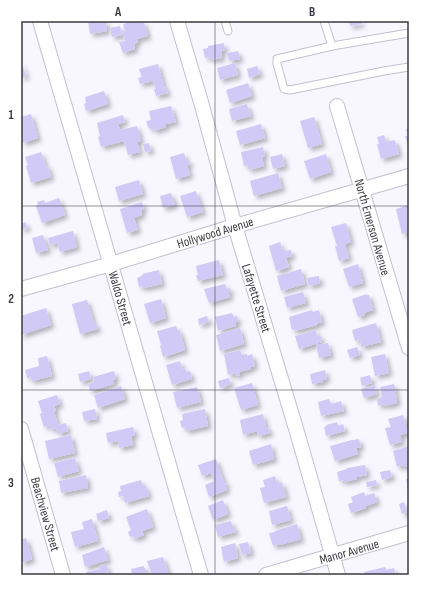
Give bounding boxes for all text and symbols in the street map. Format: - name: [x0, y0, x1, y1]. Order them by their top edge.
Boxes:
- text: A: [114, 4, 122, 20]
- text: B: [309, 4, 315, 20]
- text: 1: [8, 107, 14, 123]
- street label: North Emerson Avenue: [351, 177, 393, 277]
- street label: Hollywood Avenue: [175, 214, 255, 252]
- street label: Lafayette Street: [238, 262, 274, 335]
- street label: Waldo Street: [105, 269, 135, 327]
- text: 2: [8, 291, 14, 307]
- text: 3: [8, 475, 14, 491]
- street label: Beachview Street: [27, 475, 63, 553]
- street label: Manor Avenue: [318, 536, 381, 568]

